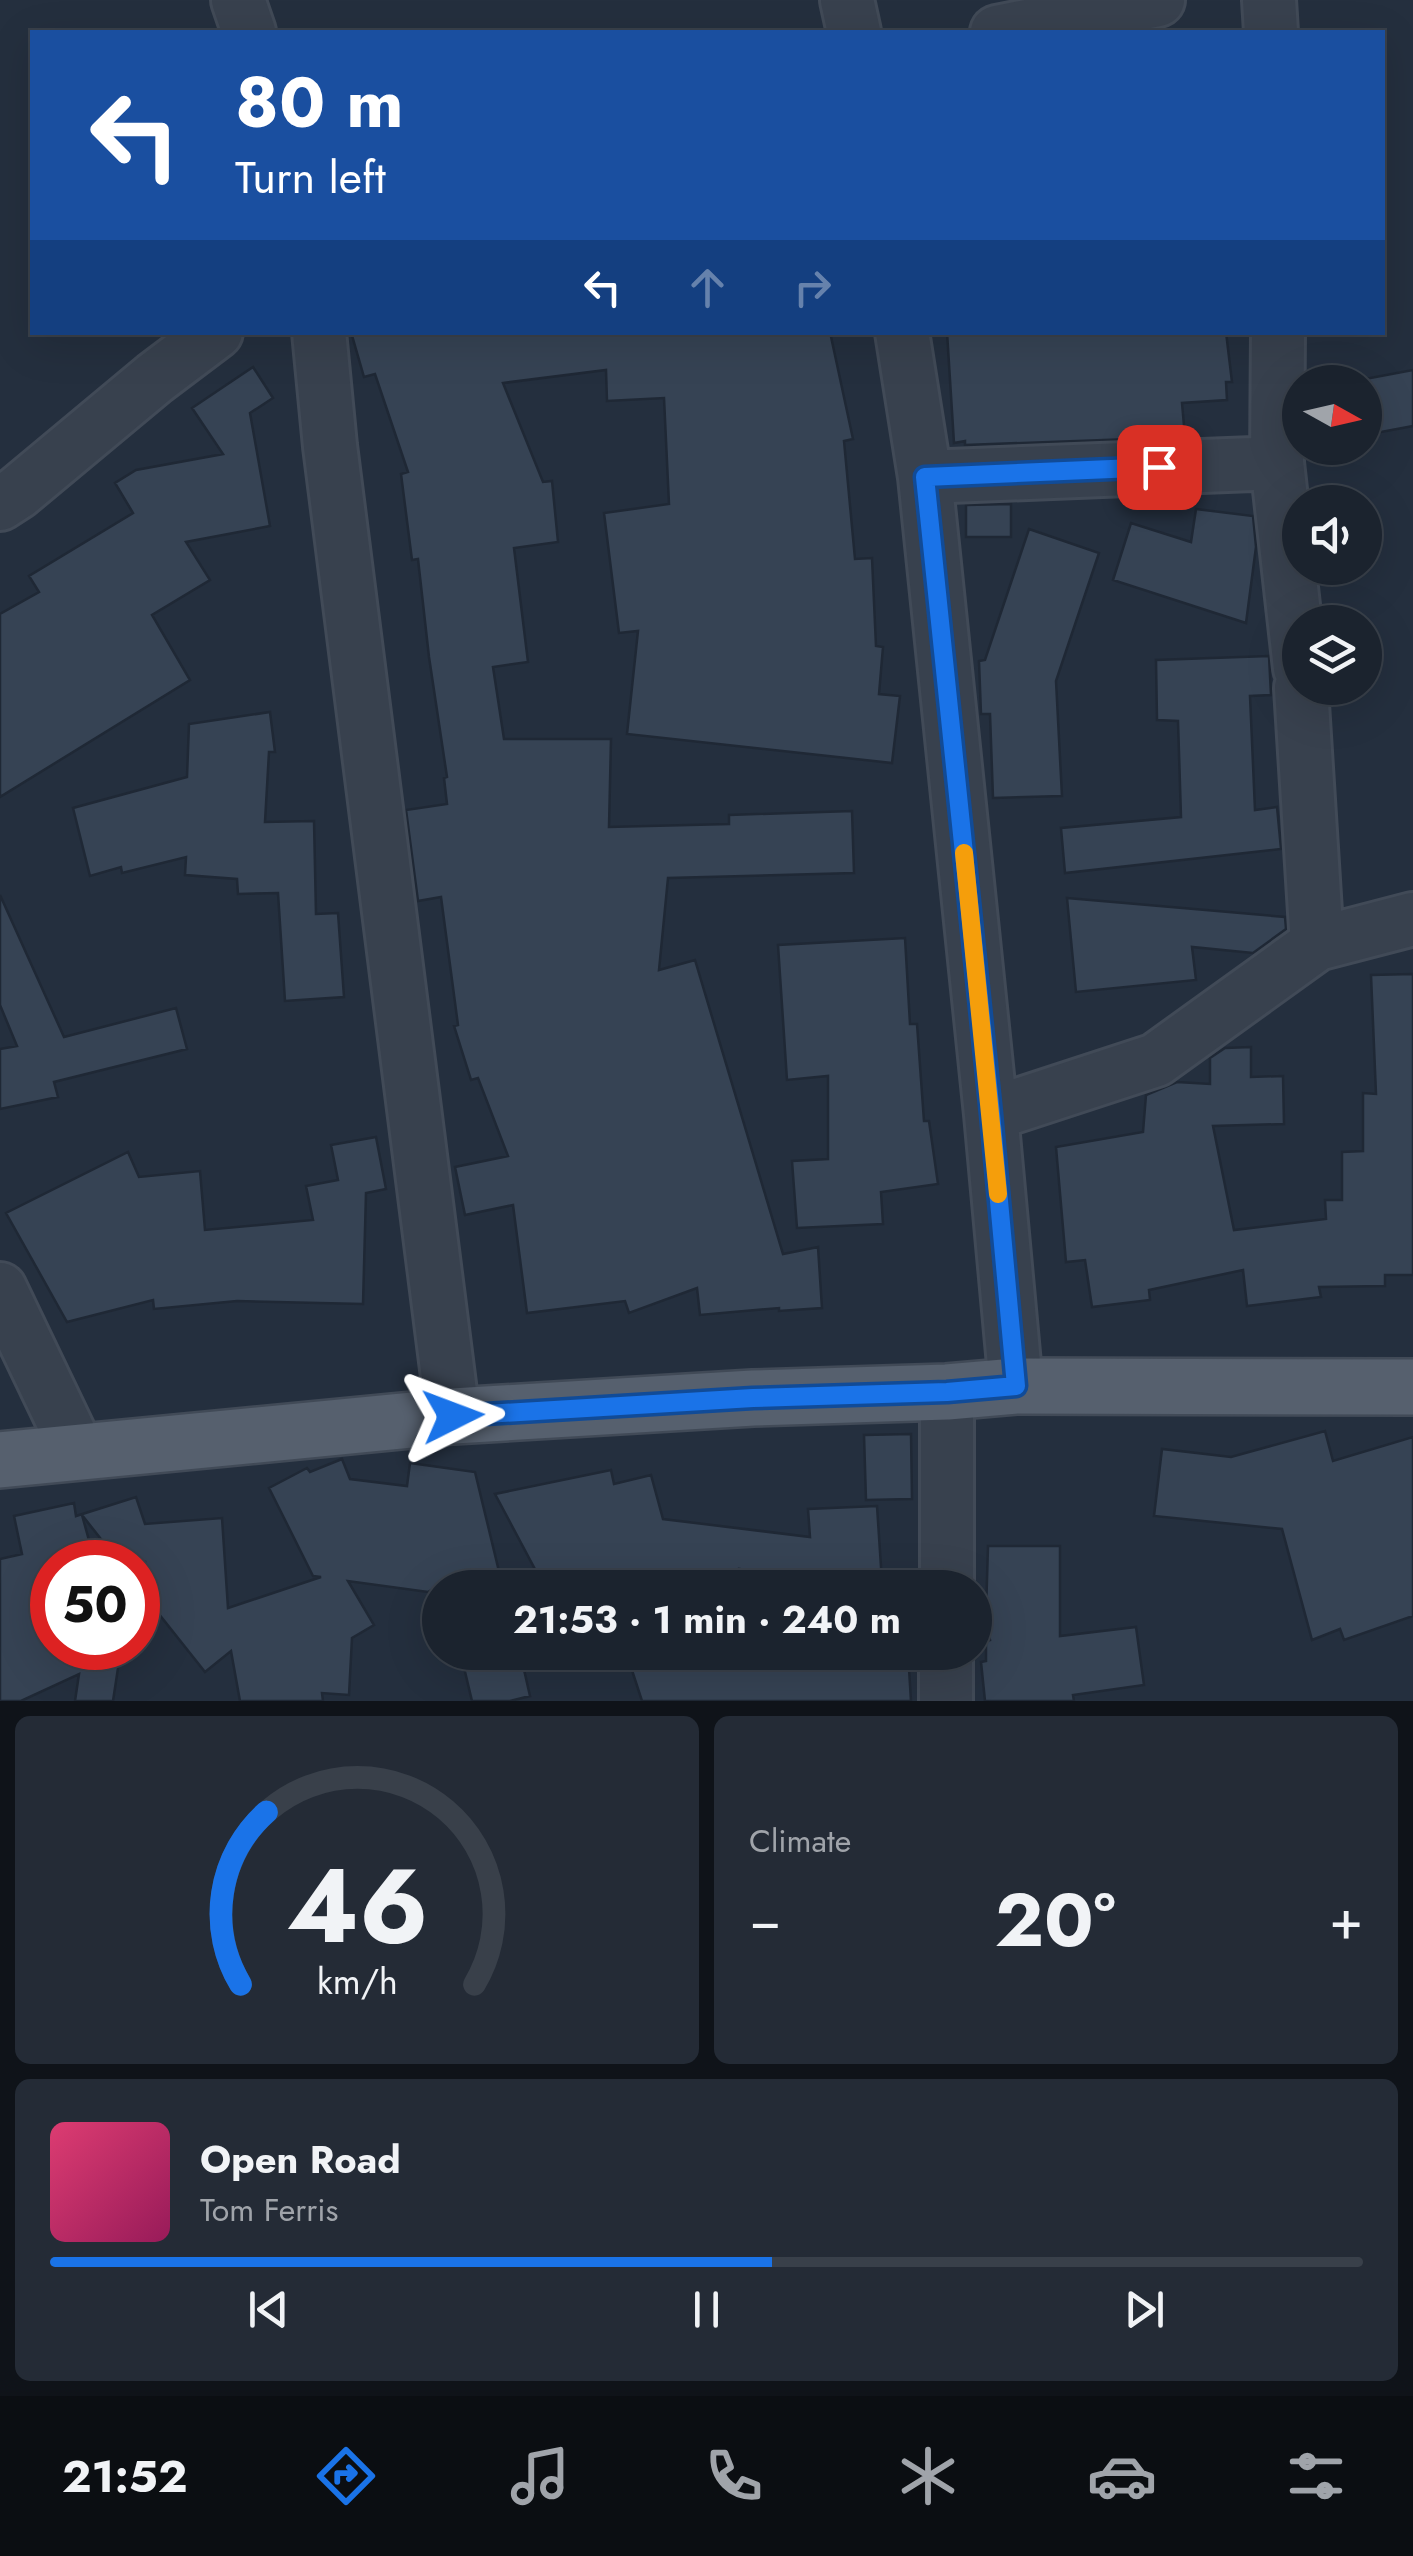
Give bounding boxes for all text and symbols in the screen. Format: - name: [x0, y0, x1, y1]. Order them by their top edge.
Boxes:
- text: 80 m: [235, 52, 404, 153]
- icon: left: [70, 70, 200, 200]
- text: Turn left: [235, 145, 386, 210]
- icon: left: [575, 260, 630, 315]
- icon: ahead: [680, 260, 735, 315]
- icon: right: [785, 260, 840, 315]
- north arrow: [1282, 365, 1382, 465]
- map controls: [1282, 365, 1382, 705]
- pin: [1117, 425, 1202, 510]
- icon: arrive: [1132, 440, 1187, 495]
- button: sound: [1282, 485, 1382, 585]
- button: layers: [1282, 605, 1382, 705]
- position arrow: [401, 1364, 505, 1468]
- speed limit sign: 50: [30, 1540, 160, 1670]
- text: 21:53 · 1 min · 240 m: [513, 1592, 901, 1647]
- text: Climate: [749, 1818, 851, 1864]
- text: 46: [286, 1831, 428, 1981]
- text: 20°: [995, 1866, 1116, 1974]
- text: −: [749, 1880, 781, 1960]
- text: +: [1329, 1880, 1363, 1960]
- text: km/h: [317, 1956, 397, 2007]
- text: Open Road: [200, 2132, 401, 2187]
- text: Tom Ferris: [200, 2187, 338, 2233]
- icon: previous: [241, 2282, 296, 2337]
- icon: pause: [679, 2282, 734, 2337]
- icon: next: [1117, 2282, 1172, 2337]
- icon: directions: [311, 2441, 381, 2511]
- icon: music: [505, 2441, 575, 2511]
- icon: phone: [699, 2441, 769, 2511]
- icon: climate: [893, 2441, 963, 2511]
- icon: car: [1087, 2441, 1157, 2511]
- icon: filters: [1281, 2441, 1351, 2511]
- text: 21:52: [62, 2444, 187, 2509]

